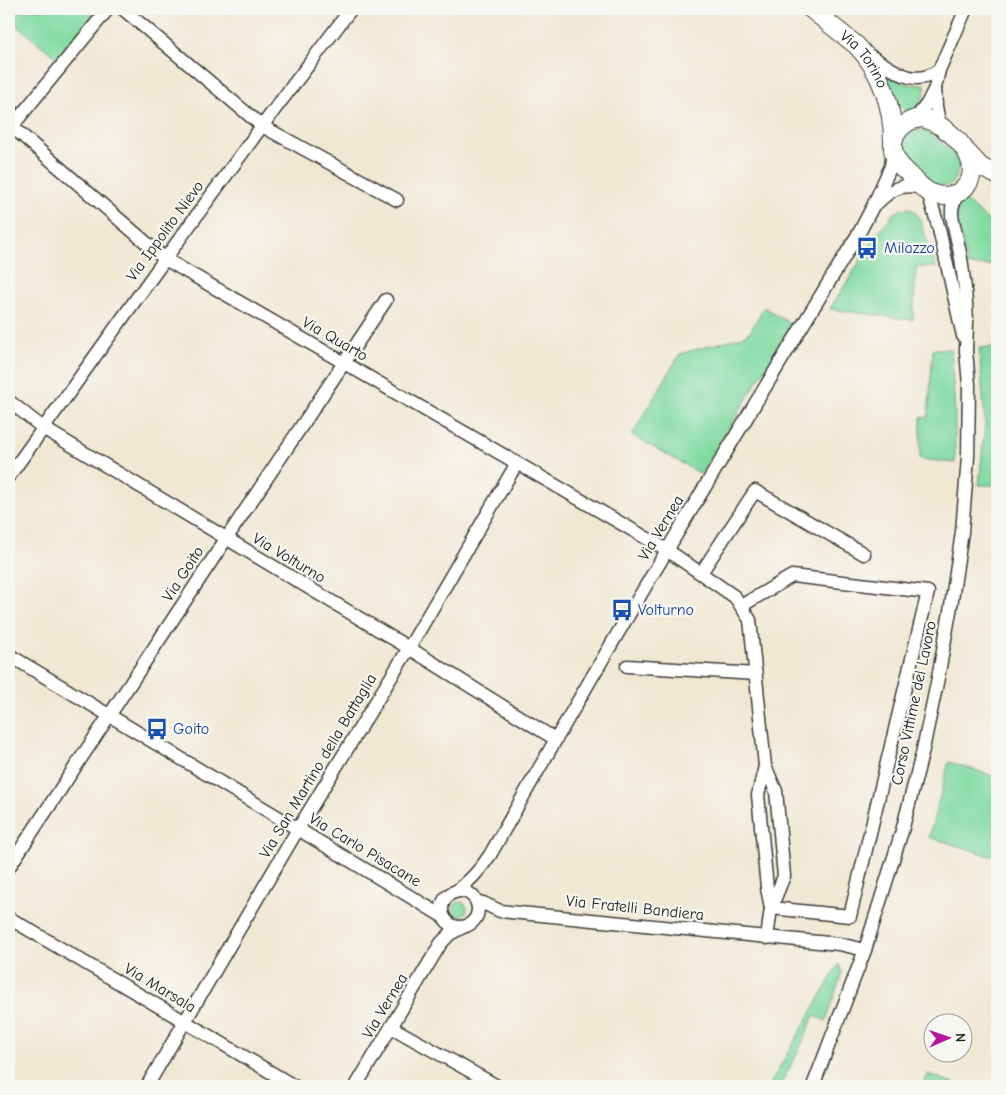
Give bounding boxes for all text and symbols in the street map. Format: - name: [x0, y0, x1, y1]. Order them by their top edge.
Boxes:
- street label: Via Torino: [836, 27, 891, 91]
- street label: Via Ippolito Nievo: [123, 177, 207, 285]
- bus stop icon: Milazzo: [854, 235, 880, 261]
- place label: Milazzo: [884, 239, 935, 257]
- street label: Via Quarto: [299, 313, 371, 365]
- street label: Via Vernea: [635, 492, 687, 564]
- street label: Via Volturno: [249, 529, 329, 587]
- street label: Via Goito: [159, 543, 207, 605]
- bus stop icon: Volturno: [609, 597, 635, 623]
- place label: Volturno: [638, 601, 694, 619]
- street label: Corso Vittime del Lavoro: [888, 619, 940, 787]
- street label: Via San Martino della Battaglia: [256, 670, 380, 862]
- bus stop icon: Goito: [144, 716, 170, 742]
- place label: Goito: [173, 720, 209, 738]
- street label: Via Carlo Pisacane: [306, 809, 424, 891]
- street label: Via Fratelli Bandiera: [565, 892, 705, 924]
- street label: Via Marsala: [121, 960, 199, 1016]
- street label: Via Vernea: [359, 970, 411, 1042]
- north arrow: [924, 1012, 974, 1062]
- text: N: [952, 1033, 969, 1042]

